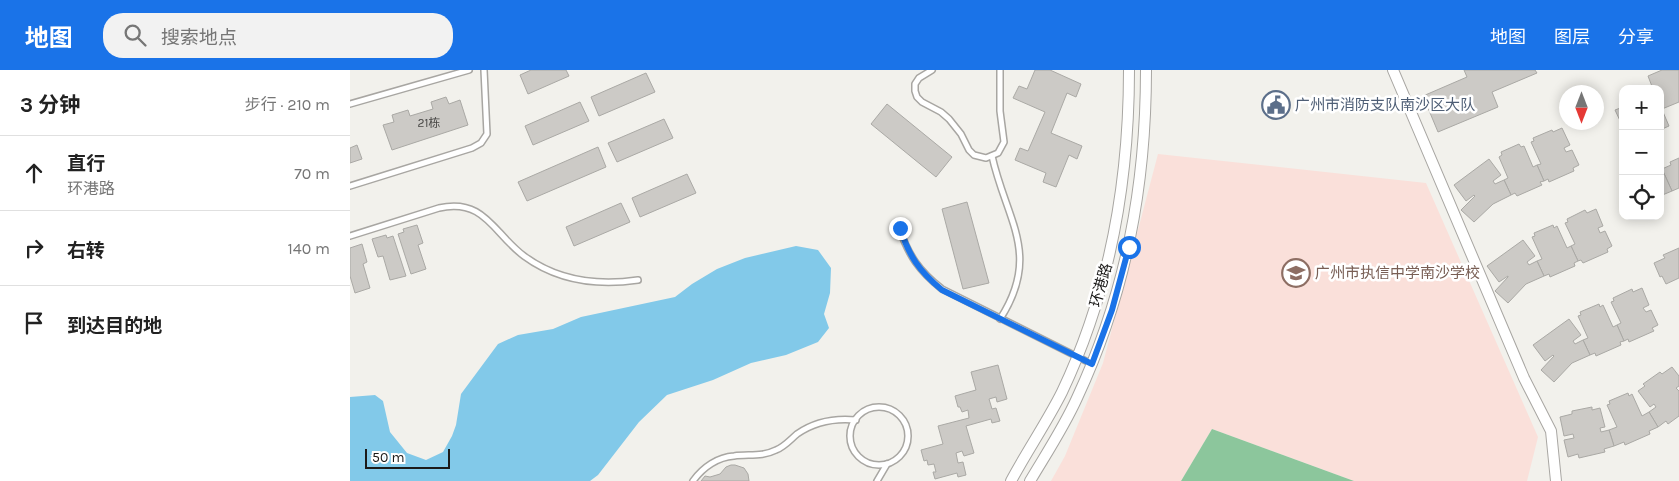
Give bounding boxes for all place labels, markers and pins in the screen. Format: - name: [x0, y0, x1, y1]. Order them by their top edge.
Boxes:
- public building icon: 广州市消防支队南沙区大队: [1261, 90, 1291, 120]
- place label: 广州市消防支队南沙区大队: [1295, 96, 1475, 114]
- school or university icon: 广州市执信中学南沙学校: [1281, 258, 1311, 288]
- place label: 广州市执信中学南沙学校: [1315, 264, 1480, 282]

